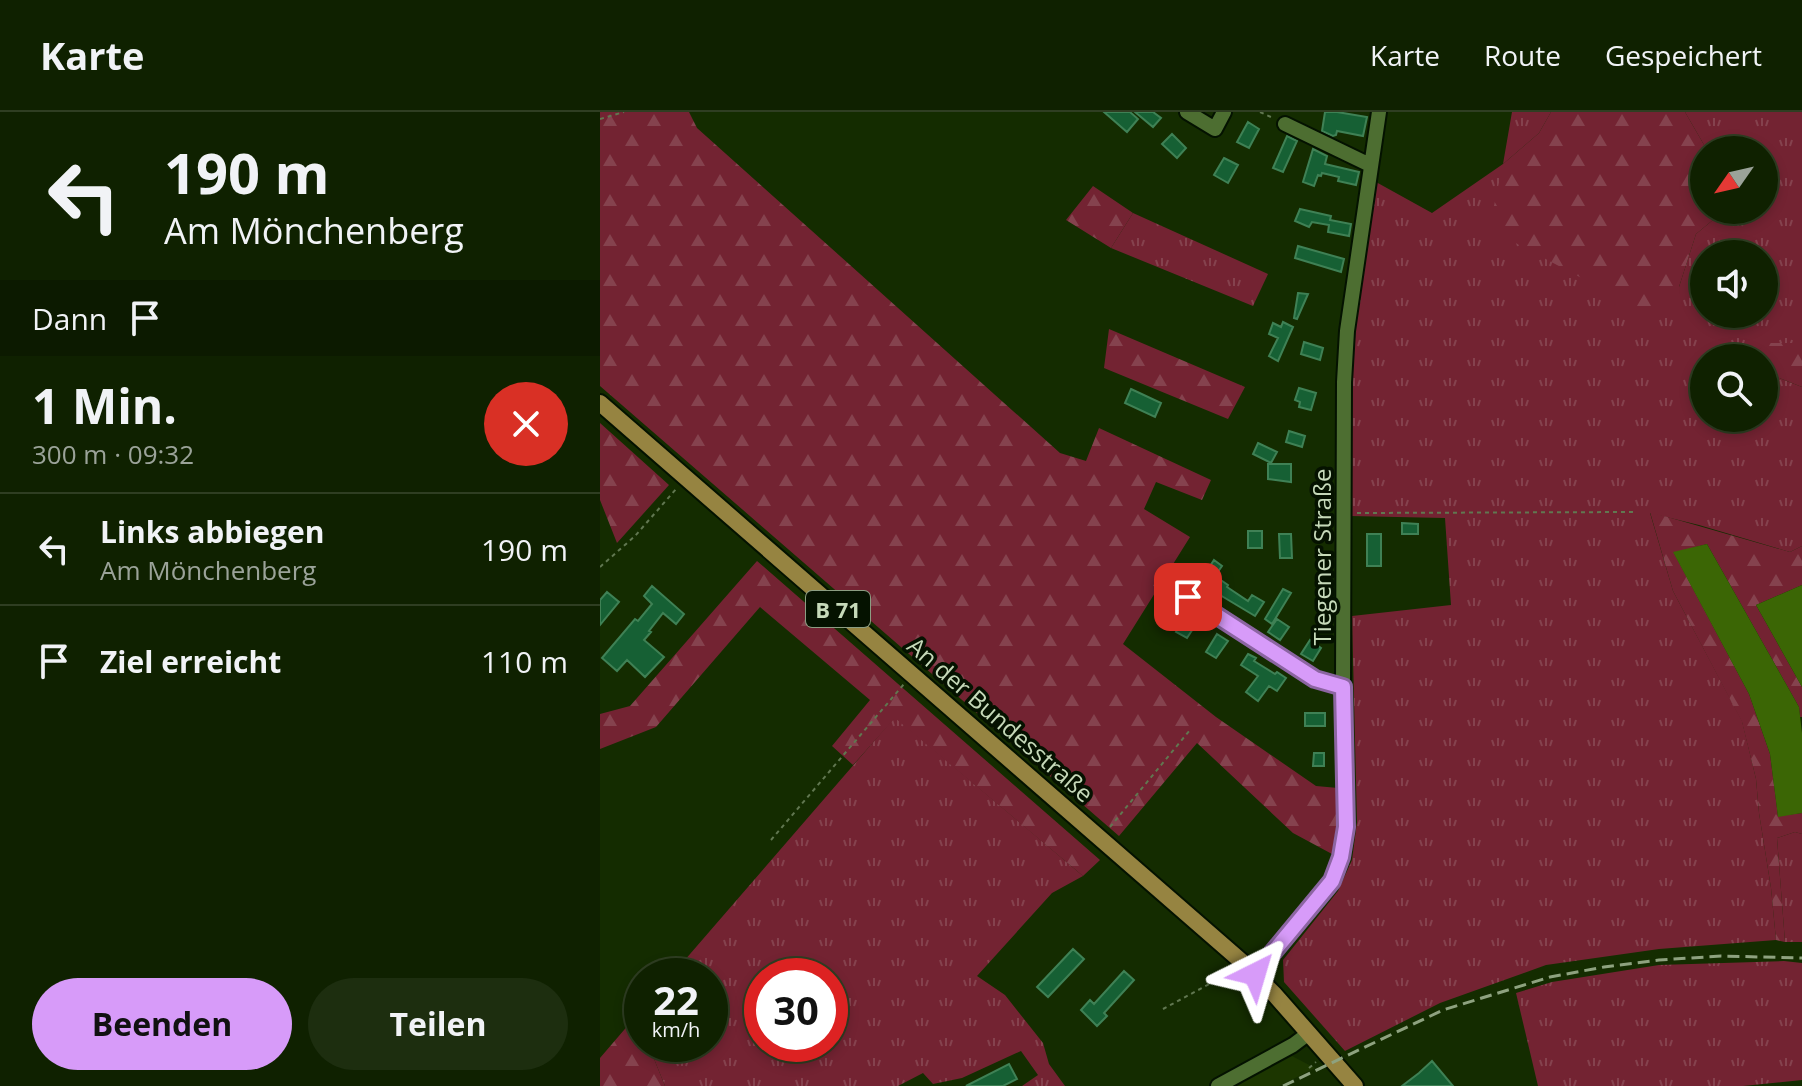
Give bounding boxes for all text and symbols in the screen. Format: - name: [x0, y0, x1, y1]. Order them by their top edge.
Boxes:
- text: Karte: [40, 29, 144, 81]
- text: Karte: [1370, 36, 1440, 74]
- text: Route: [1484, 36, 1561, 74]
- text: Gespeichert: [1605, 36, 1762, 74]
- text: 190 m: [164, 134, 330, 210]
- north arrow: [1690, 136, 1778, 224]
- map controls: [1690, 136, 1778, 432]
- icon: left: [32, 144, 136, 248]
- text: Am Mönchenberg: [164, 206, 464, 255]
- button: sound: [1690, 240, 1778, 328]
- icon: arrive: [123, 296, 167, 340]
- text: Dann: [32, 298, 107, 339]
- button: search: [1690, 344, 1778, 432]
- text: 1 Min.: [32, 373, 177, 438]
- button: close: [484, 382, 568, 466]
- text: 300 m · 09:32: [32, 436, 194, 472]
- street label: Tiegener Straße: [1305, 469, 1338, 645]
- text: Links abbiegen: [100, 511, 325, 552]
- icon: left: [32, 527, 76, 571]
- text: 190 m: [481, 529, 568, 570]
- text: Am Mönchenberg: [100, 552, 316, 588]
- pin: [1154, 563, 1222, 631]
- icon: arrive: [1166, 575, 1210, 619]
- road number: B 71: [806, 591, 870, 627]
- street label: An der Bundesstraße: [901, 629, 1101, 809]
- icon: arrive: [32, 639, 76, 683]
- text: Ziel erreicht: [100, 641, 281, 682]
- text: 110 m: [481, 641, 568, 682]
- position arrow: [1213, 932, 1297, 1016]
- speed limit sign: 30: [744, 958, 848, 1062]
- text: 22: [653, 972, 699, 1027]
- button: Beenden: [32, 978, 292, 1070]
- button: Teilen: [308, 978, 568, 1070]
- text: km/h: [652, 1016, 700, 1043]

